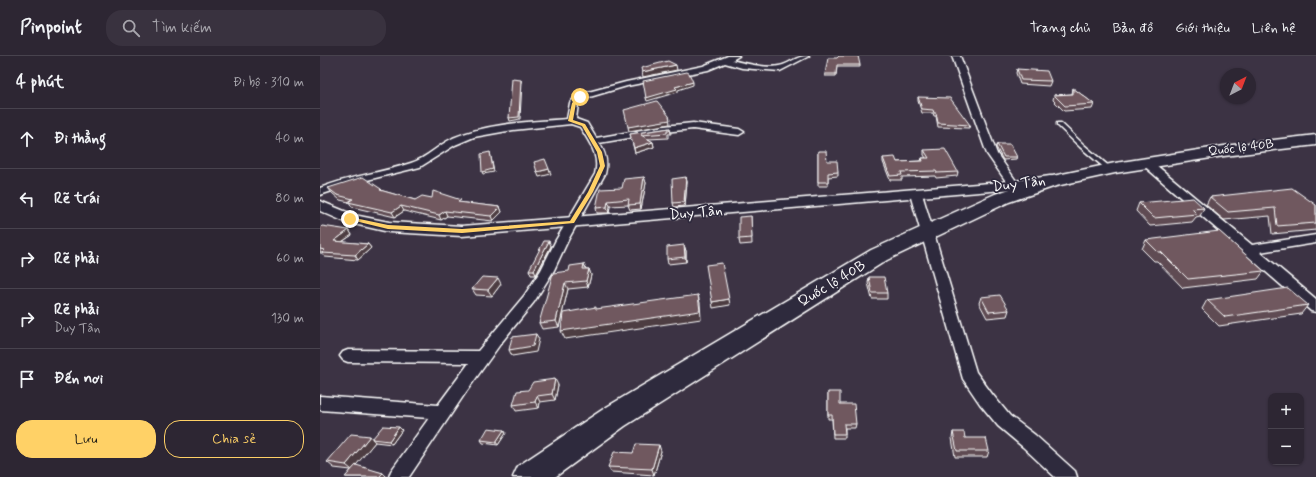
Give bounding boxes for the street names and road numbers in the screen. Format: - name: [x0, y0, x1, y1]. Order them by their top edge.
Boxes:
- street label: Quốc lộ 40B: [1207, 136, 1275, 160]
- street label: Duy Tân: [991, 171, 1047, 197]
- street label: Duy Tân: [669, 201, 723, 225]
- street label: Quốc lộ 40B: [794, 256, 870, 312]

